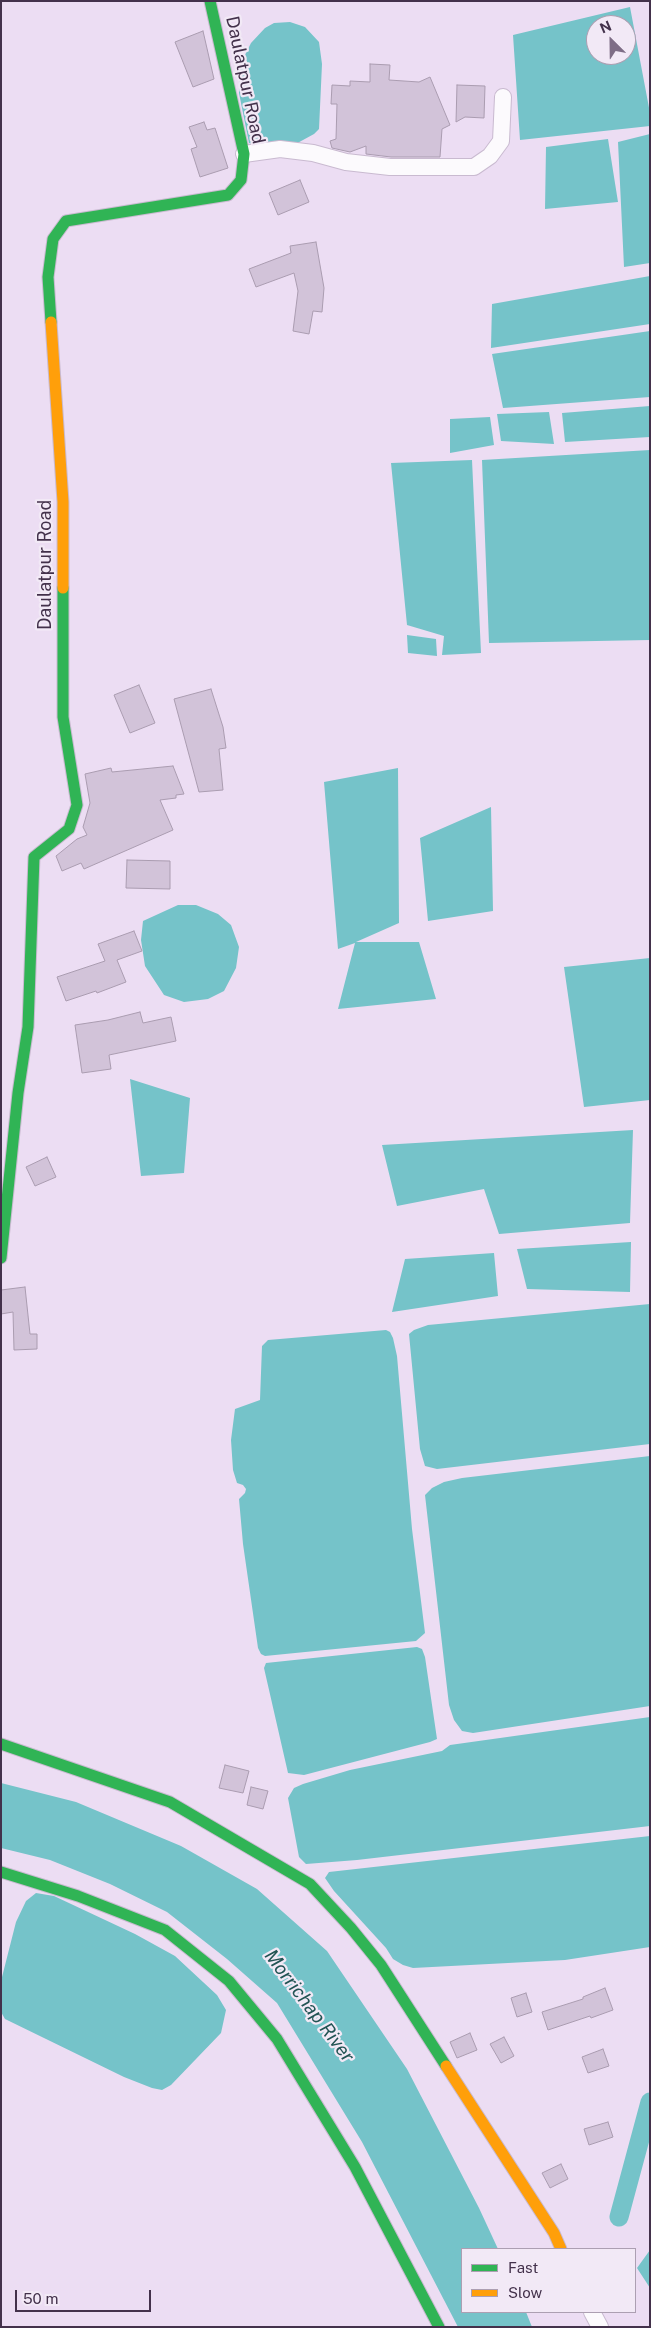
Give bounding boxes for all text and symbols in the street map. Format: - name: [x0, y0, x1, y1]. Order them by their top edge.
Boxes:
- street label: Daulatpur Road: [221, 14, 269, 146]
- north arrow: [586, 15, 636, 65]
- text: N: [597, 18, 614, 37]
- street label: Daulatpur Road: [34, 500, 56, 630]
- water label: Morrichap River: [259, 1945, 359, 2067]
- legend: [461, 2248, 636, 2313]
- text: Fast: [508, 2259, 538, 2276]
- scale bar: [18, 2280, 154, 2312]
- text: Slow: [508, 2284, 542, 2301]
- text: 50 m: [23, 2290, 58, 2307]

